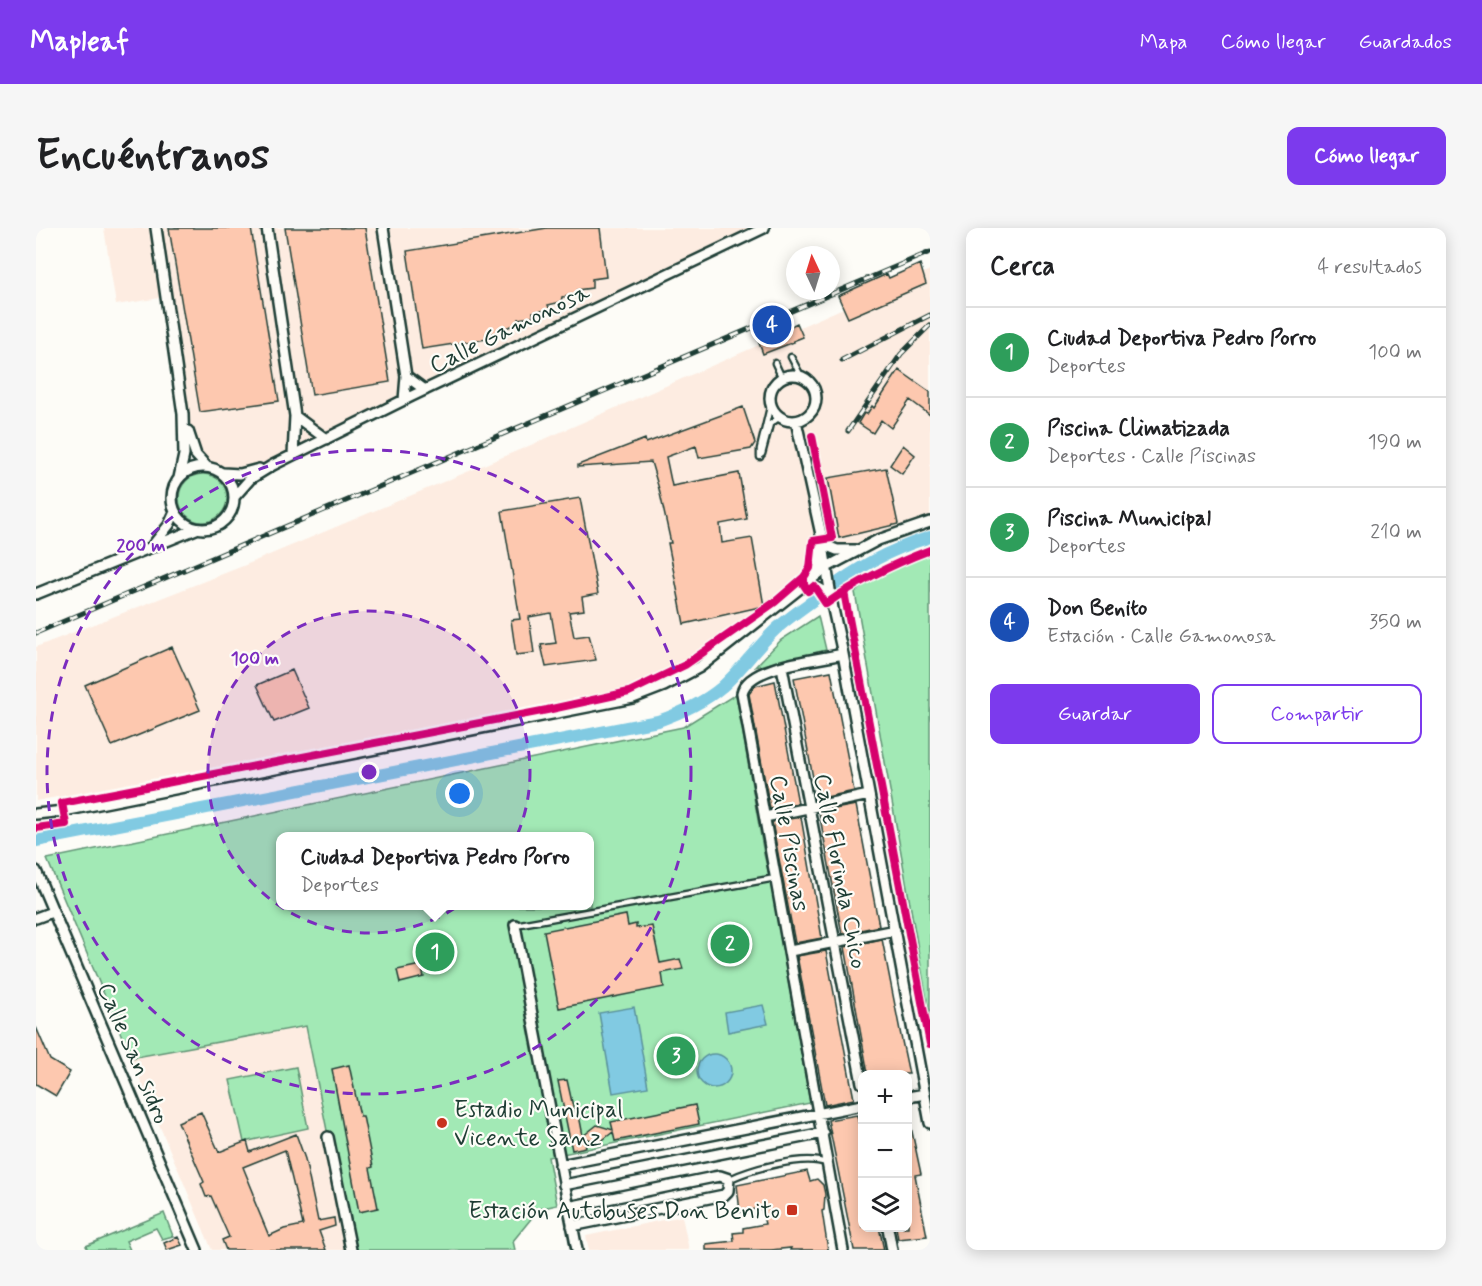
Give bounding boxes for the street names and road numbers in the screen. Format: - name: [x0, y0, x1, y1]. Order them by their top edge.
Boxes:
- street label: Calle Gamonosa: [425, 277, 595, 381]
- street label: Calle Florinda Chico: [805, 771, 874, 972]
- street label: Calle Piscinas: [761, 773, 816, 914]
- street label: Calle San sidro: [89, 978, 176, 1129]

